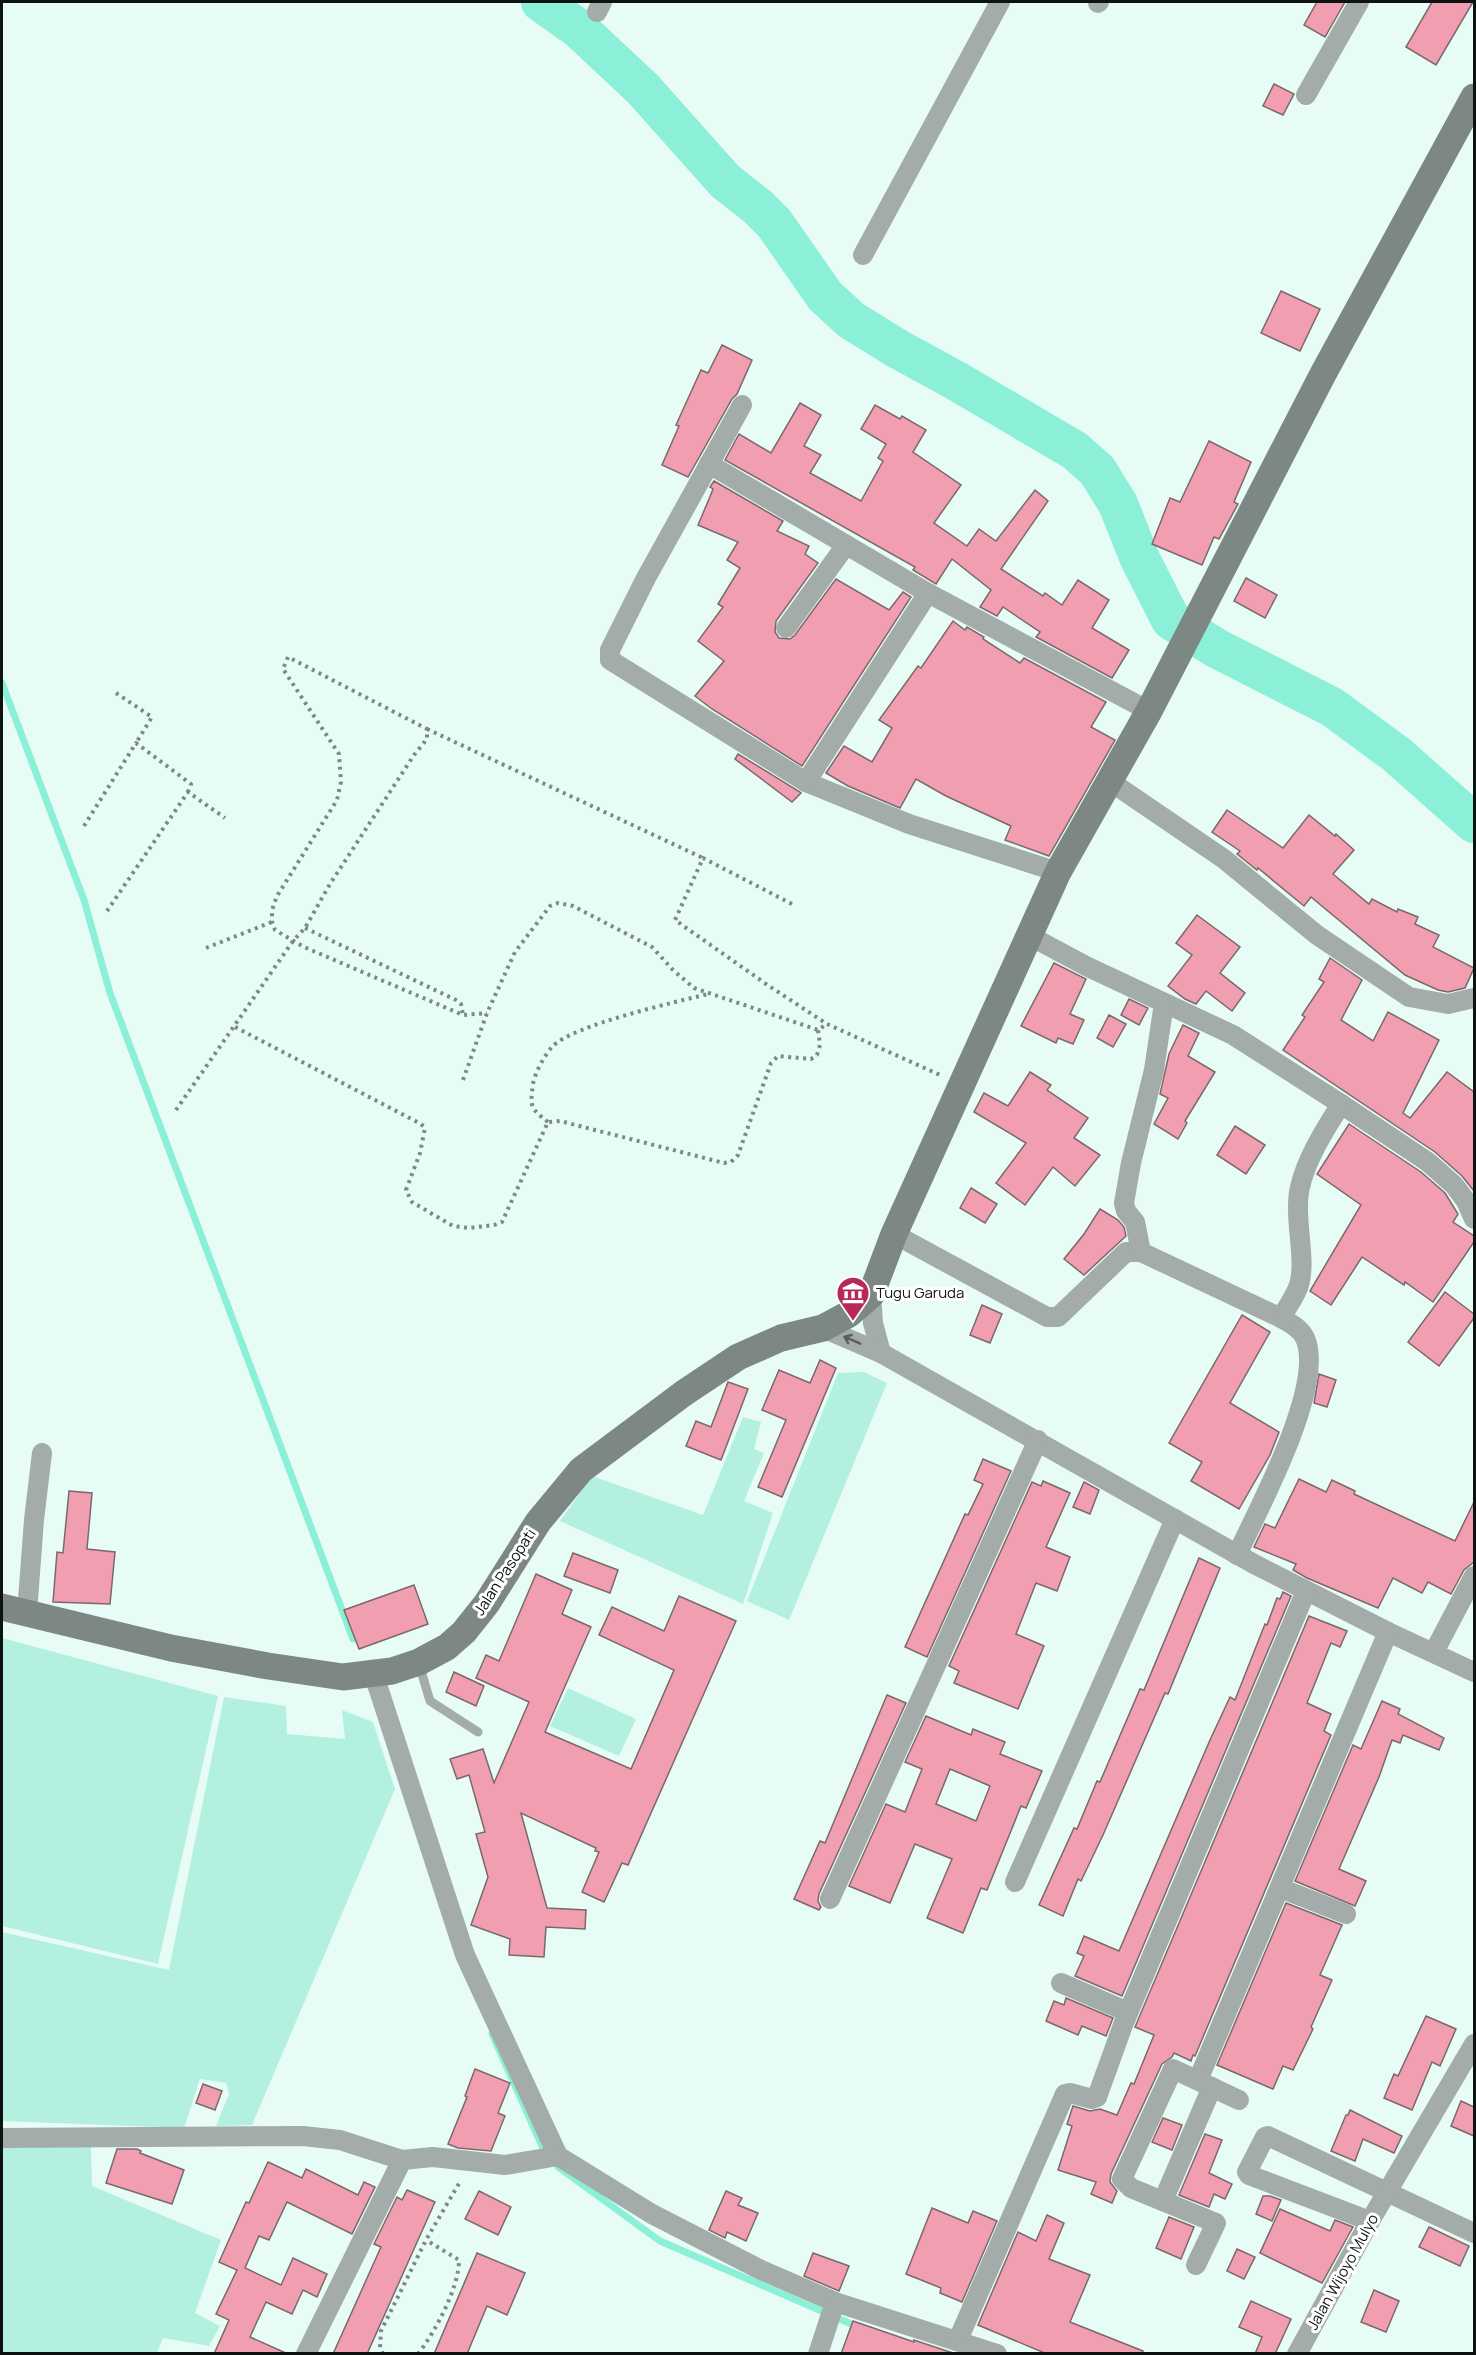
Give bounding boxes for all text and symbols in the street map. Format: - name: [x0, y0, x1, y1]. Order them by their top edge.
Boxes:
- museum icon: Tugu Garuda: [835, 1275, 871, 1322]
- place label: Tugu Garuda: [876, 1282, 964, 1303]
- one-way arrow: [843, 1334, 861, 1345]
- street label: Jalan Pasopati: [469, 1524, 540, 1619]
- street label: Jalan Wijoyo Mulyo: [1302, 2210, 1383, 2334]

